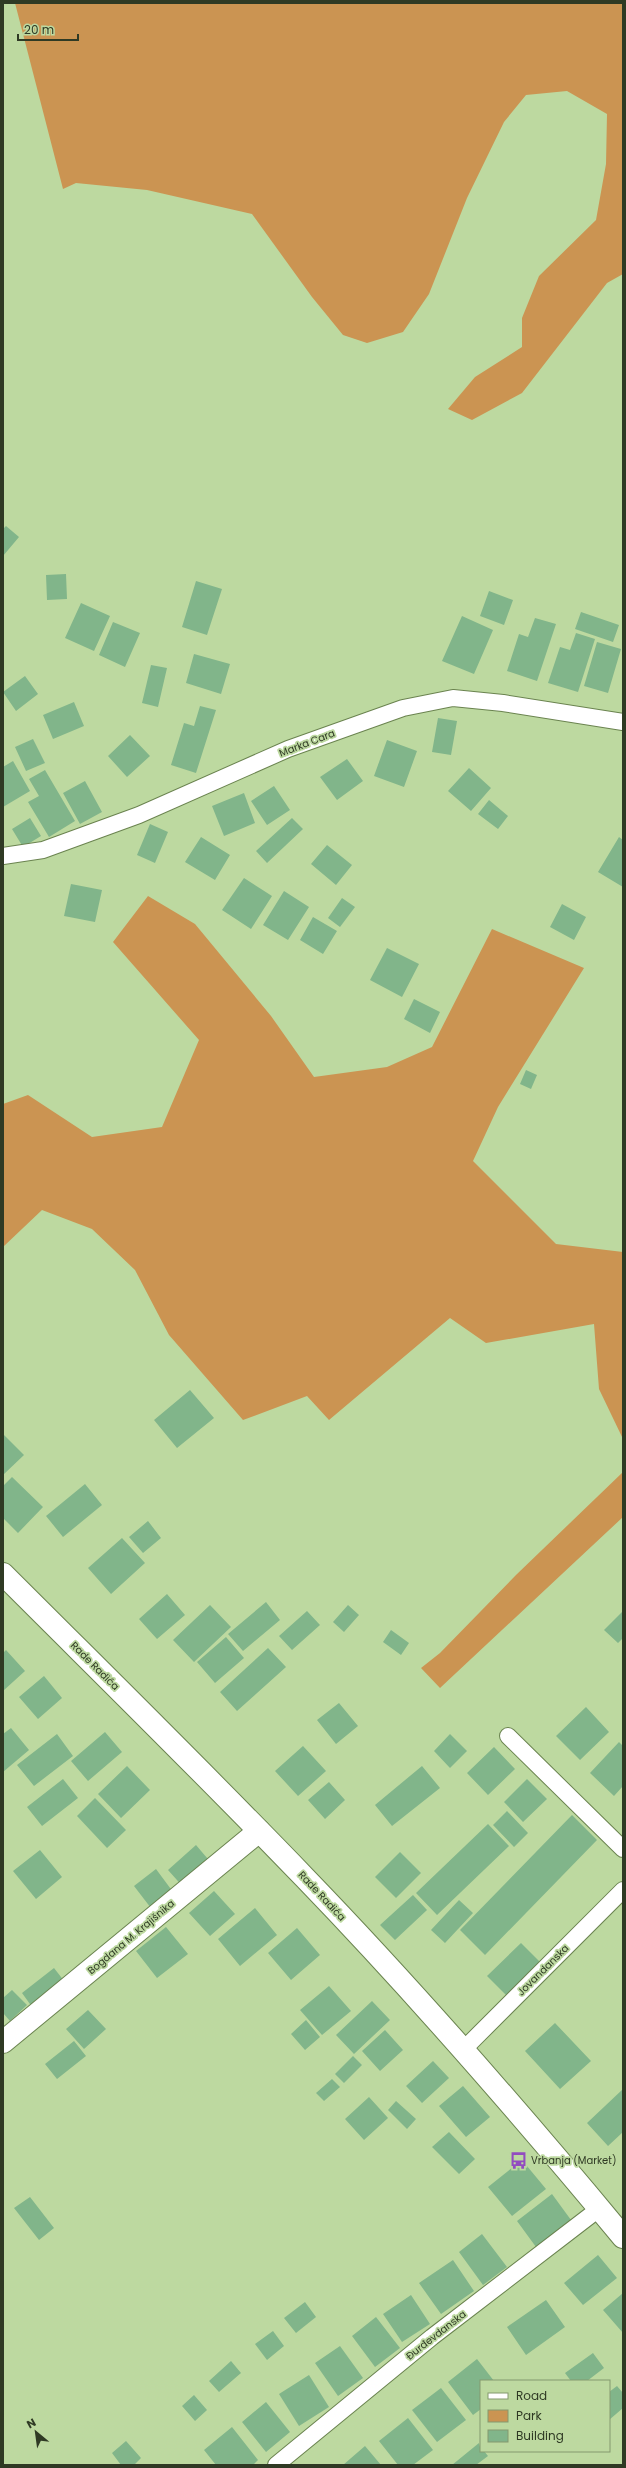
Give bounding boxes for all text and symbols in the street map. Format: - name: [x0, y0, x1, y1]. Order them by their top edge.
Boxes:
- scale bar: [18, 16, 78, 42]
- text: 20 m: [24, 21, 54, 38]
- street label: Marka Cara: [277, 725, 337, 761]
- street label: Rade Radića: [67, 1638, 123, 1694]
- street label: Rade Radića: [295, 1868, 349, 1924]
- street label: Bogdana M. Krajišnika: [84, 1896, 178, 1978]
- street label: Jovandanska: [514, 1941, 572, 1999]
- bus stop icon: Vrbanja (Market): [508, 2150, 528, 2170]
- place label: Vrbanja (Market): [531, 2153, 617, 2168]
- street label: Đurđevdanska: [403, 2307, 469, 2363]
- legend: [480, 2380, 610, 2452]
- text: Road: [516, 2387, 547, 2404]
- text: Park: [516, 2407, 543, 2424]
- north arrow: [16, 2412, 56, 2452]
- text: N: [24, 2414, 39, 2432]
- text: Building: [516, 2427, 564, 2444]

